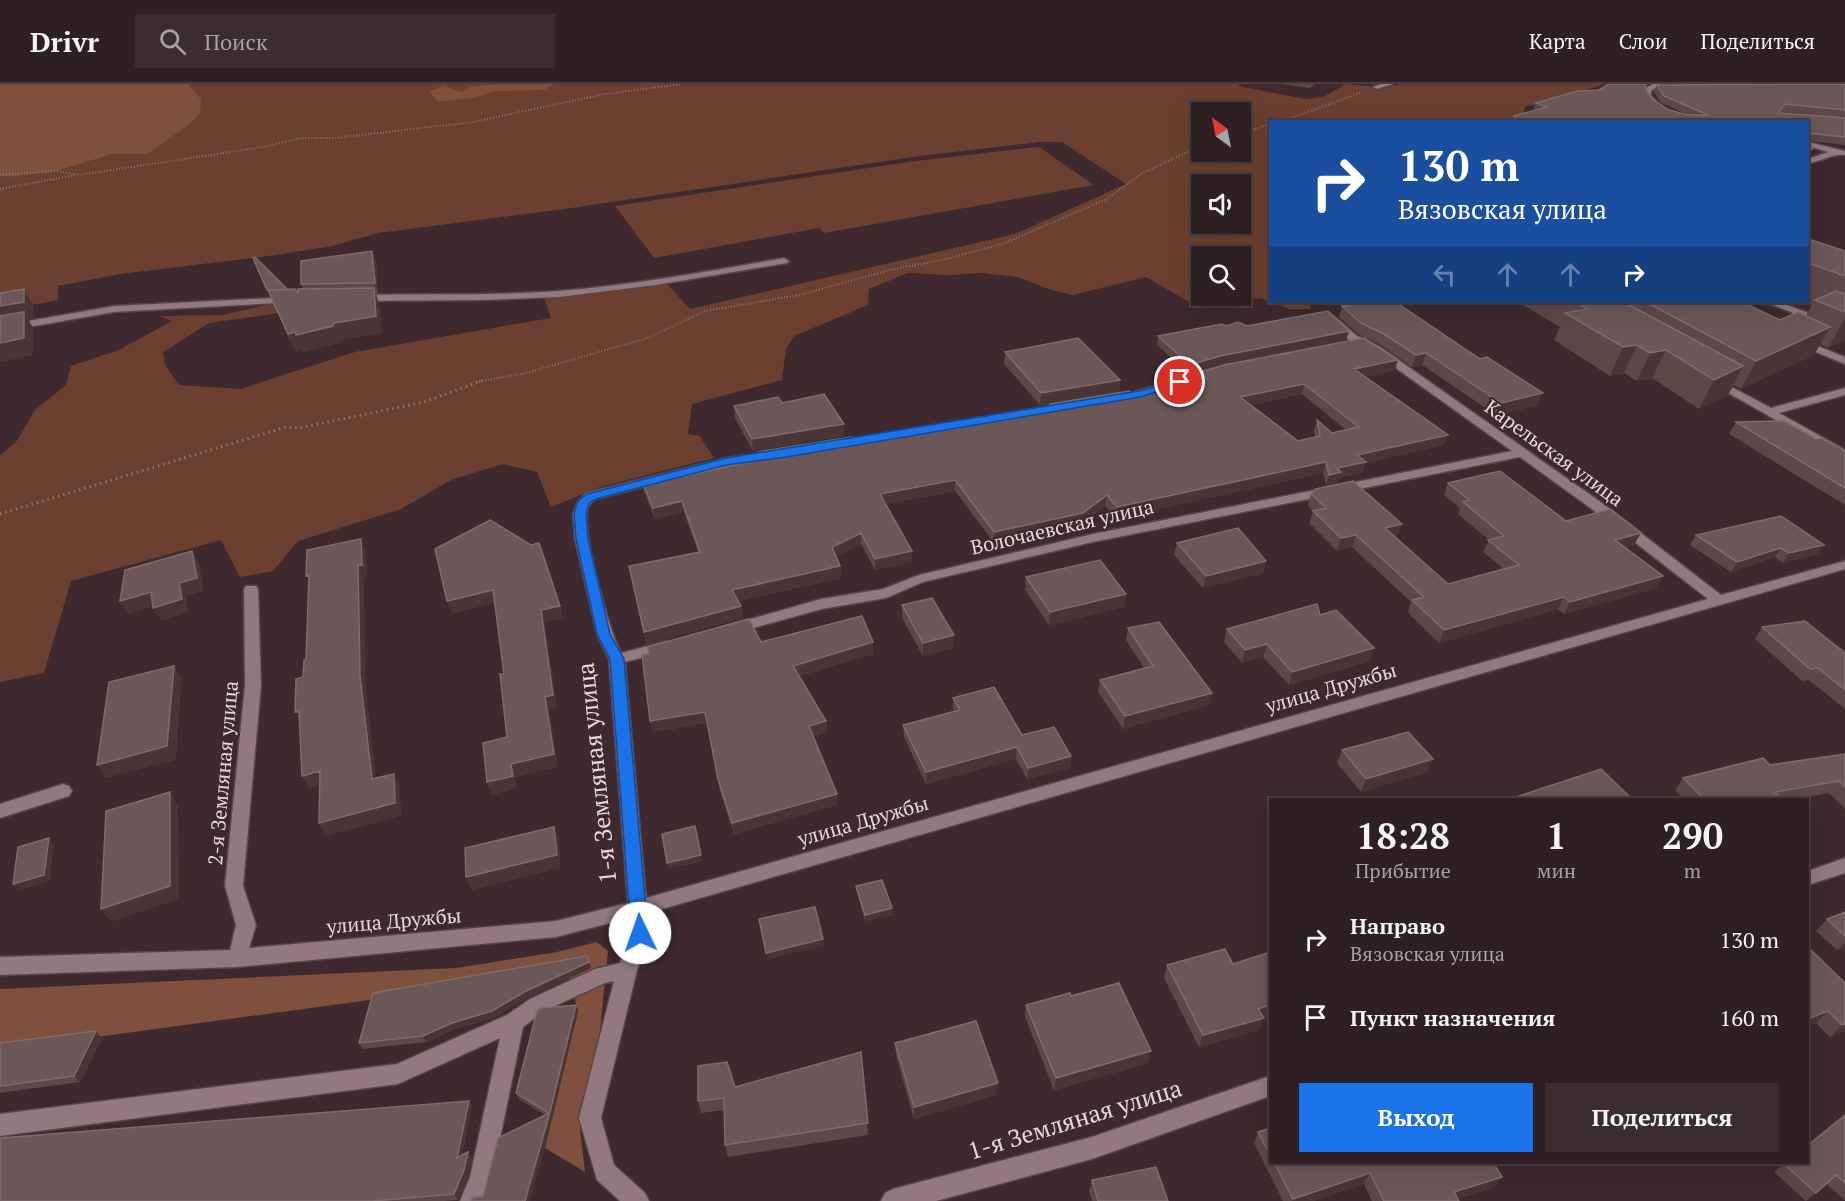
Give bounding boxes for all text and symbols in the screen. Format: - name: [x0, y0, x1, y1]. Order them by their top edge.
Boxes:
- search box: [135, 14, 555, 68]
- text: Drivr: [30, 23, 99, 60]
- icon: search: [156, 25, 189, 58]
- text: Поиск: [204, 27, 268, 56]
- text: Карта: [1529, 27, 1586, 55]
- text: Слои: [1619, 27, 1668, 55]
- text: Поделиться: [1701, 27, 1815, 55]
- north arrow: [1191, 102, 1251, 162]
- map controls: [1191, 102, 1251, 306]
- text: 130 m: [1398, 137, 1519, 193]
- icon: right: [1299, 144, 1377, 222]
- button: sound: [1191, 174, 1251, 234]
- text: Вязовская улица: [1398, 191, 1607, 227]
- button: search: [1191, 246, 1251, 306]
- icon: left: [1428, 258, 1461, 291]
- icon: ahead: [1491, 258, 1524, 291]
- icon: ahead: [1554, 258, 1587, 291]
- icon: right: [1617, 258, 1650, 291]
- pin: [1154, 356, 1205, 407]
- icon: arrive: [1163, 365, 1196, 398]
- street label: Карельская улица: [1479, 393, 1629, 512]
- street label: Волочаевская улица: [968, 492, 1156, 561]
- street label: улица Дружбы: [1261, 656, 1400, 719]
- street label: 1-я Земляная улица: [569, 661, 624, 885]
- street label: 2-я Земляная улица: [201, 680, 244, 866]
- street label: улица Дружбы: [793, 789, 932, 852]
- text: 18:28: [1356, 812, 1450, 859]
- text: 1: [1546, 812, 1567, 859]
- text: 290: [1662, 812, 1723, 859]
- text: Прибытие: [1355, 857, 1451, 884]
- text: мин: [1537, 857, 1576, 884]
- text: m: [1684, 857, 1701, 884]
- street label: улица Дружбы: [325, 901, 462, 940]
- position arrow: [608, 901, 672, 965]
- text: Направо: [1350, 911, 1445, 940]
- icon: right: [1299, 923, 1332, 956]
- text: 130 m: [1719, 925, 1779, 954]
- text: Вязовская улица: [1350, 940, 1505, 967]
- icon: arrive: [1299, 1001, 1332, 1034]
- text: Пункт назначения: [1350, 1003, 1555, 1032]
- text: 160 m: [1719, 1003, 1779, 1032]
- street label: 1-я Земляная улица: [964, 1071, 1185, 1167]
- button: Выход: [1299, 1083, 1533, 1152]
- button: Поделиться: [1545, 1083, 1779, 1152]

